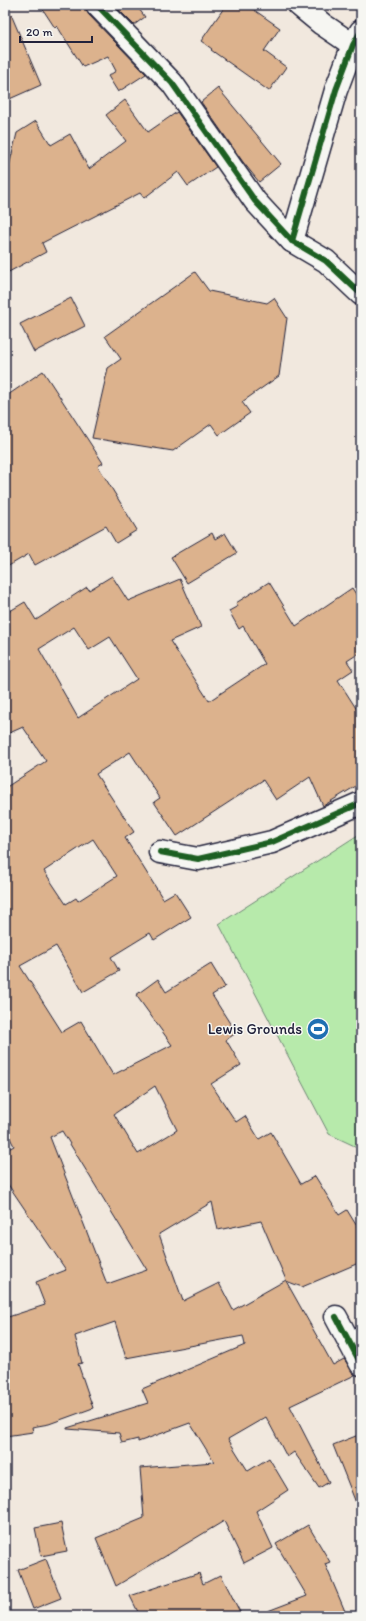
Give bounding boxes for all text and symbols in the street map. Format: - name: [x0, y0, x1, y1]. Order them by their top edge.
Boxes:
- scale bar: [20, 18, 92, 44]
- text: 20 m: [26, 25, 53, 39]
- sports icon: Lewis Grounds: [305, 1016, 331, 1042]
- place label: Lewis Grounds: [208, 1020, 302, 1038]

